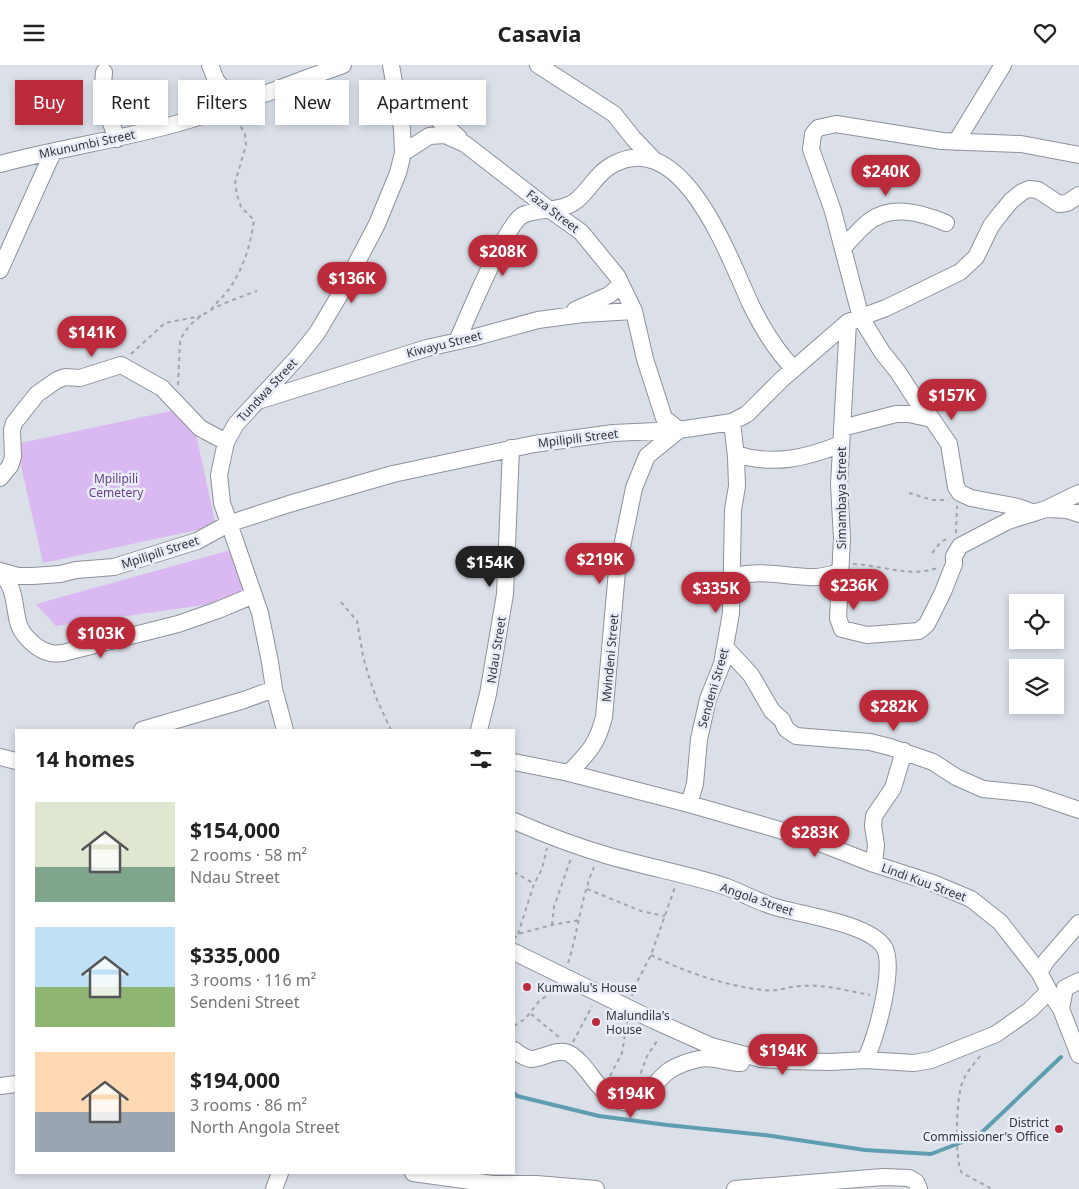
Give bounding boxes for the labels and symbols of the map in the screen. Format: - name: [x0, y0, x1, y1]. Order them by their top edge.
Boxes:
- street label: Mkunumbi Street: [37, 125, 137, 162]
- pin: $240K: [851, 155, 921, 197]
- street label: Faza Street: [523, 186, 583, 237]
- pin: $208K: [468, 235, 538, 277]
- pin: $136K: [317, 261, 387, 304]
- pin: $141K: [57, 315, 127, 358]
- street label: Kiwayu Street: [405, 326, 484, 362]
- street label: Tundwa Street: [233, 354, 301, 425]
- pin: $157K: [917, 379, 987, 421]
- street label: Mpilipili Street: [537, 425, 620, 451]
- street label: Simambaya Street: [833, 446, 850, 549]
- park label: Mpilipili Cemetery: [89, 470, 144, 501]
- street label: Mpilipili Street: [119, 531, 202, 573]
- pin: $219K: [565, 543, 635, 585]
- pin: $154K: [455, 545, 525, 588]
- pin: $236K: [819, 569, 889, 611]
- pin: $335K: [681, 571, 751, 614]
- street label: Mvindeni Street: [598, 612, 622, 703]
- street label: Ndau Street: [482, 615, 510, 685]
- pin: $103K: [66, 617, 136, 659]
- street label: Sendeni Street: [694, 646, 733, 730]
- pin: $282K: [859, 689, 929, 732]
- pin: $283K: [780, 815, 850, 858]
- street label: Lindi Kuu Street: [879, 859, 969, 905]
- street label: Angola Street: [718, 879, 796, 920]
- place label: Kumwalu's House: [537, 979, 637, 996]
- marker: Kumwalu's House: [521, 981, 533, 993]
- place label: Malundila's House: [606, 1007, 670, 1038]
- marker: Malundila's House: [590, 1016, 602, 1028]
- pin: $194K: [748, 1033, 818, 1076]
- pin: $194K: [596, 1077, 666, 1119]
- place label: District Commissioner's Office: [923, 1114, 1050, 1145]
- marker: District Commissioner's Office: [1053, 1123, 1065, 1135]

